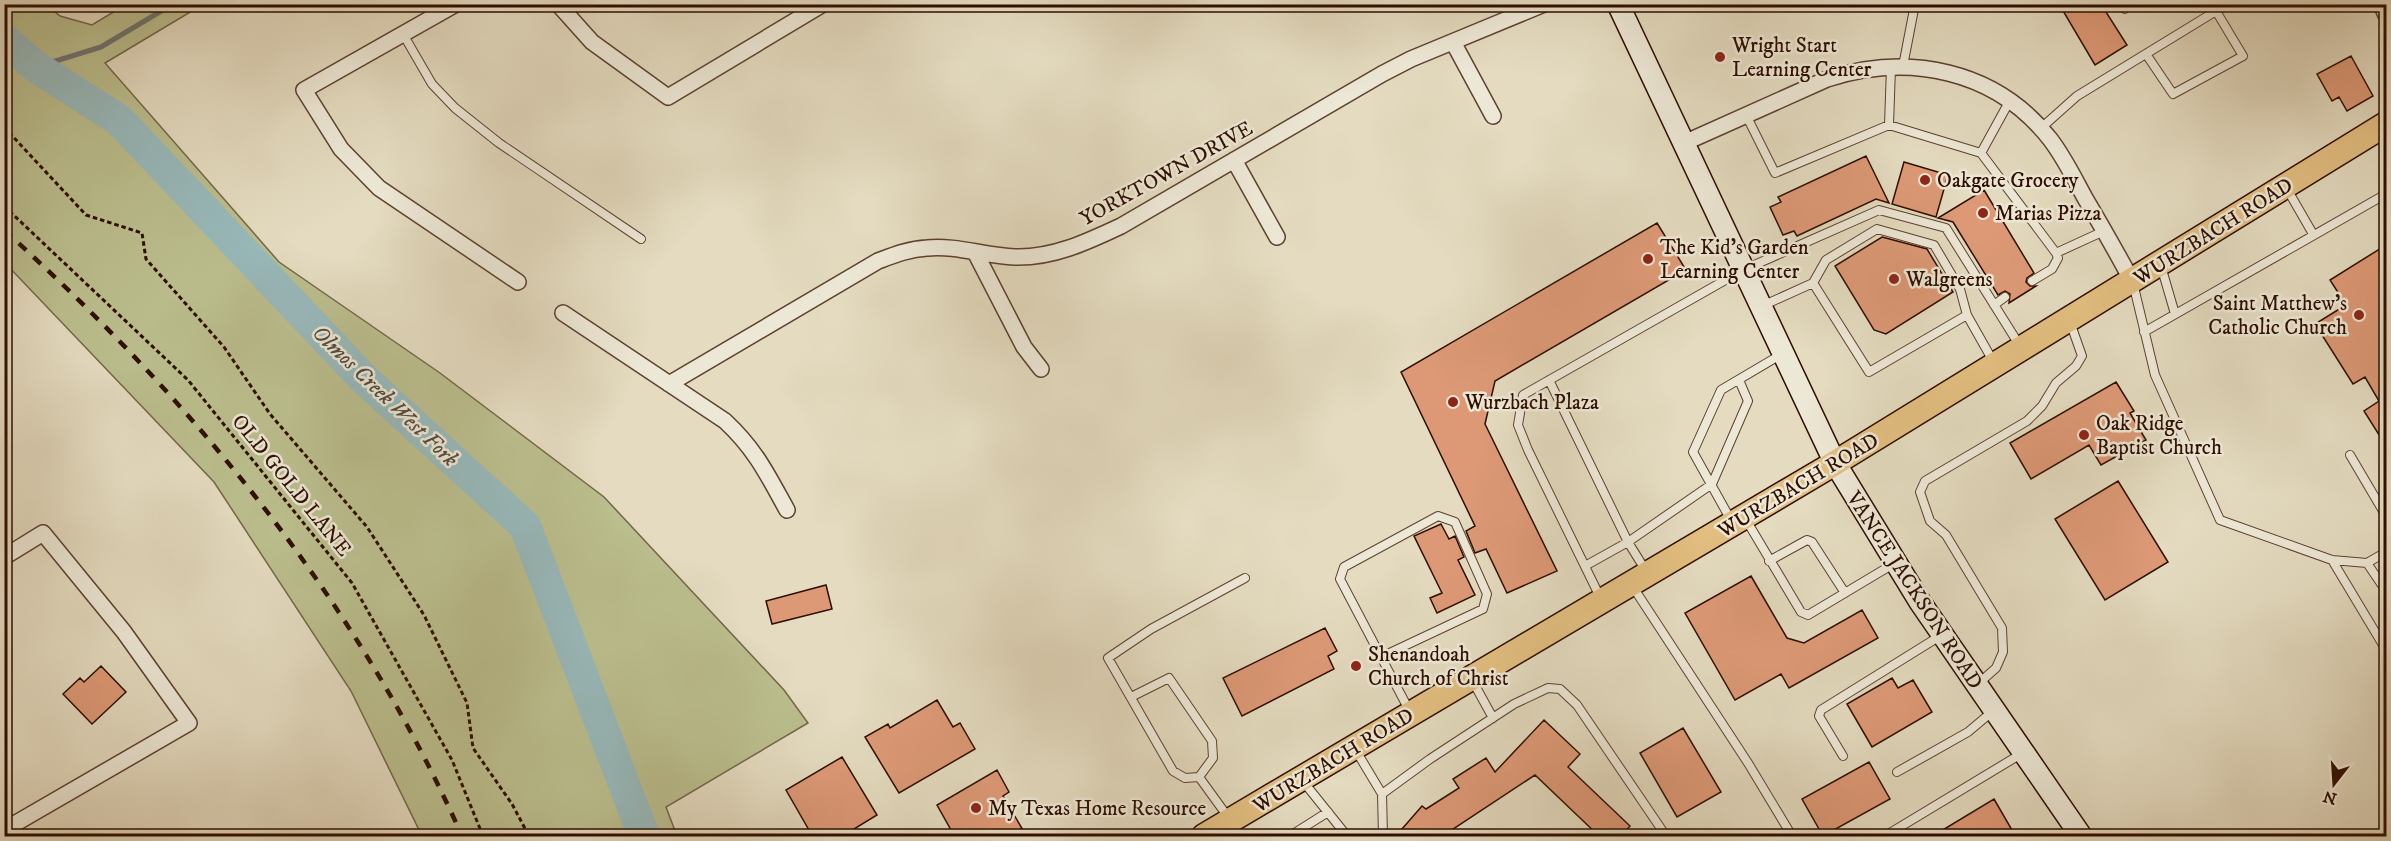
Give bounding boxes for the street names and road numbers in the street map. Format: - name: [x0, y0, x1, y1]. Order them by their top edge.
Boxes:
- street label: YORKTOWN DRIVE: [1075, 115, 1258, 232]
- street label: WURZBACH ROAD: [2128, 172, 2298, 292]
- street label: OLD GOLD LANE: [226, 409, 357, 562]
- street label: WURZBACH ROAD: [1713, 428, 1884, 545]
- street label: VANCE JACKSON ROAD: [1840, 486, 1988, 694]
- street label: WURZBACH ROAD: [1248, 703, 1419, 820]

